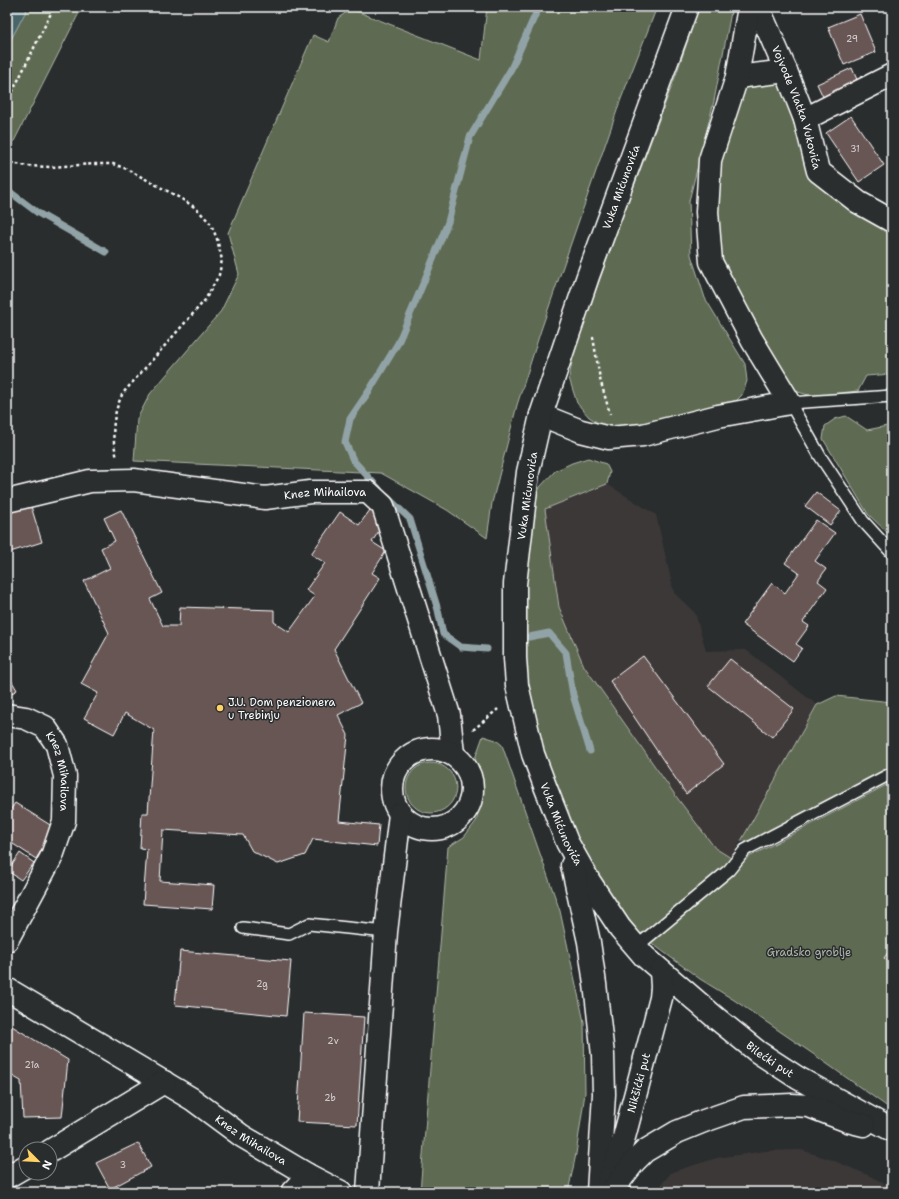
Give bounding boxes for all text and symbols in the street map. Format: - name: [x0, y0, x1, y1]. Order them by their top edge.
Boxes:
- house number: 29: [846, 33, 858, 45]
- street label: Vojvode Vlatka Vukovića: [768, 43, 824, 171]
- street label: Vuka Mićunovića: [599, 143, 644, 232]
- house number: 31: [850, 143, 860, 155]
- street label: Vuka Mićunovića: [514, 451, 541, 541]
- street label: Knez Mihailova: [283, 485, 366, 503]
- place label: J.U. Dom penzionera u Trebinju: [228, 695, 336, 723]
- marker: J.U. Dom penzionera u Trebinju: [215, 703, 225, 713]
- street label: Knez Mihailova: [42, 729, 73, 812]
- street label: Vuka Mićunovića: [536, 780, 586, 868]
- park label: Gradsko groblje: [767, 945, 851, 960]
- house number: 2g: [256, 978, 268, 990]
- house number: 2v: [327, 1035, 339, 1047]
- street label: Bilećki put: [743, 1038, 797, 1081]
- street label: Nikšićki put: [624, 1051, 654, 1114]
- house number: 21a: [25, 1059, 40, 1071]
- house number: 2b: [324, 1092, 336, 1104]
- street label: Knez Mihailova: [212, 1112, 289, 1169]
- north arrow: [18, 1141, 58, 1181]
- text: N: [38, 1158, 55, 1172]
- house number: 3: [120, 1159, 126, 1171]

